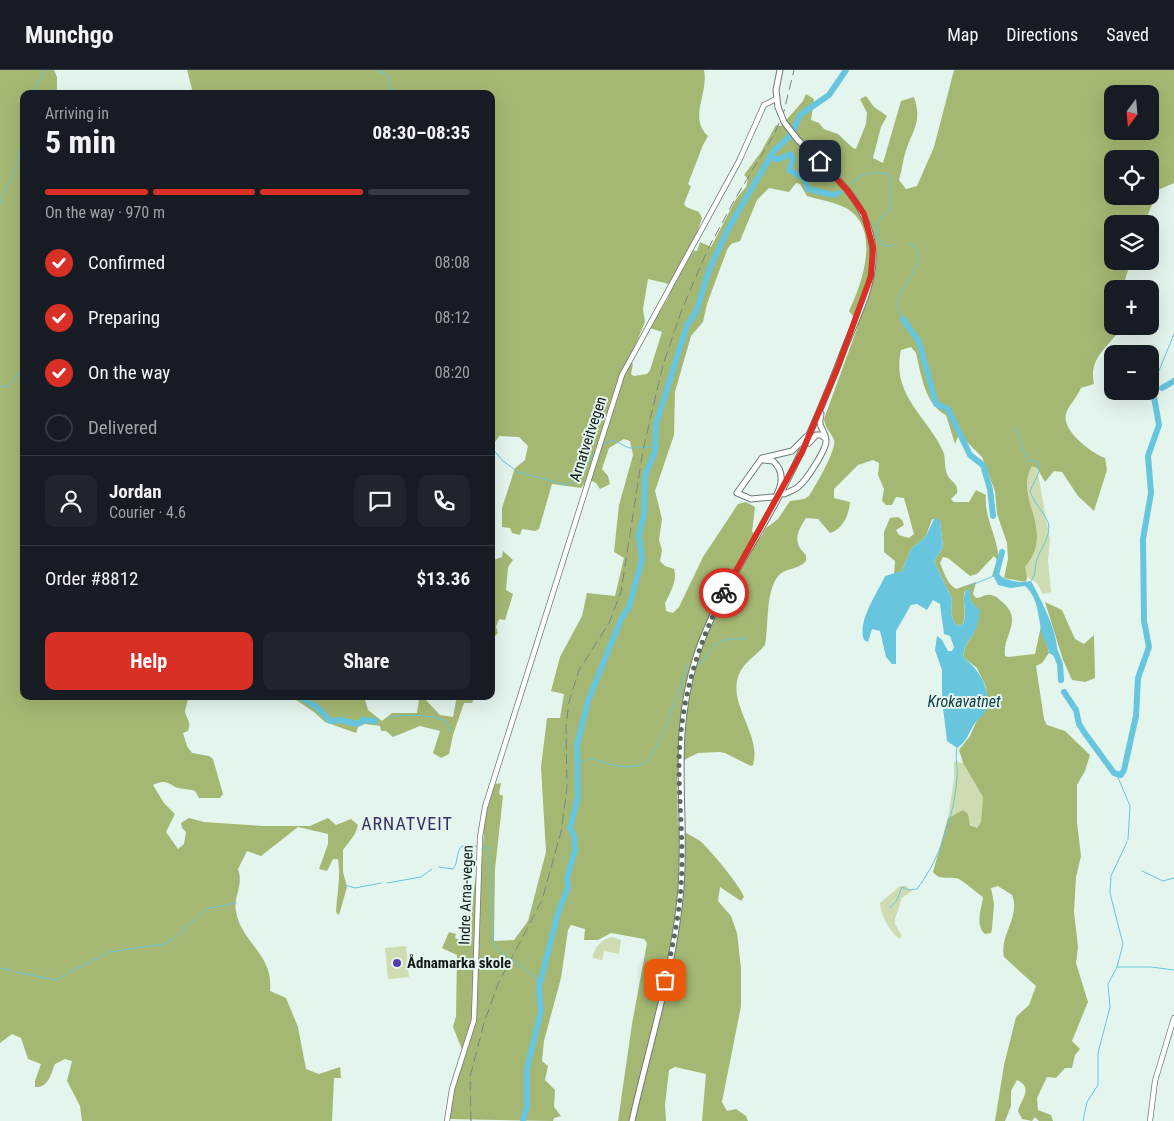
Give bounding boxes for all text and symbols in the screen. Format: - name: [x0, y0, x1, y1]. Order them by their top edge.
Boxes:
- text: Munchgo: [25, 21, 114, 49]
- text: Map: [947, 24, 978, 45]
- text: Directions: [1006, 24, 1078, 45]
- text: Saved: [1106, 24, 1149, 45]
- north arrow: [1104, 85, 1159, 140]
- map controls: [1104, 85, 1159, 400]
- text: Arriving in: [45, 104, 109, 123]
- text: 08:30–08:35: [372, 121, 470, 144]
- text: 5 min: [45, 123, 116, 161]
- pin: [799, 140, 841, 182]
- icon: home: [806, 147, 834, 175]
- button: locate: [1104, 150, 1159, 205]
- text: On the way · 970 m: [45, 203, 165, 222]
- button: layers: [1104, 215, 1159, 270]
- icon: check: [45, 249, 73, 277]
- text: Confirmed: [88, 251, 165, 274]
- text: 08:08: [435, 253, 470, 272]
- button: +: [1104, 280, 1159, 335]
- icon: check: [45, 304, 73, 332]
- text: Preparing: [88, 306, 160, 329]
- text: 08:12: [435, 308, 470, 327]
- button: −: [1104, 345, 1159, 400]
- icon: check: [45, 359, 73, 387]
- text: On the way: [88, 361, 170, 384]
- text: 08:20: [435, 363, 470, 382]
- street label: Arnatveitvegen: [566, 394, 610, 484]
- text: Delivered: [88, 416, 157, 439]
- button: person: [45, 475, 97, 527]
- button: chat: [354, 475, 406, 527]
- button: phone: [418, 475, 470, 527]
- text: Jordan: [109, 480, 162, 503]
- text: Courier · 4.6: [109, 503, 186, 522]
- text: Order #8812: [45, 567, 138, 590]
- text: $13.36: [416, 567, 470, 590]
- courier: [699, 568, 749, 618]
- icon: bike: [710, 579, 738, 607]
- button: Help: [45, 632, 253, 690]
- button: Share: [263, 632, 470, 690]
- water label: Krokavatnet: [927, 692, 1001, 711]
- district label: ARNATVEIT: [361, 813, 453, 834]
- street label: Indre Arna-vegen: [455, 845, 477, 945]
- place label: Ådnamarka skole: [407, 954, 511, 972]
- marker: Ådnamarka skole: [391, 957, 403, 969]
- pin: [644, 959, 686, 1001]
- icon: bag: [651, 966, 679, 994]

